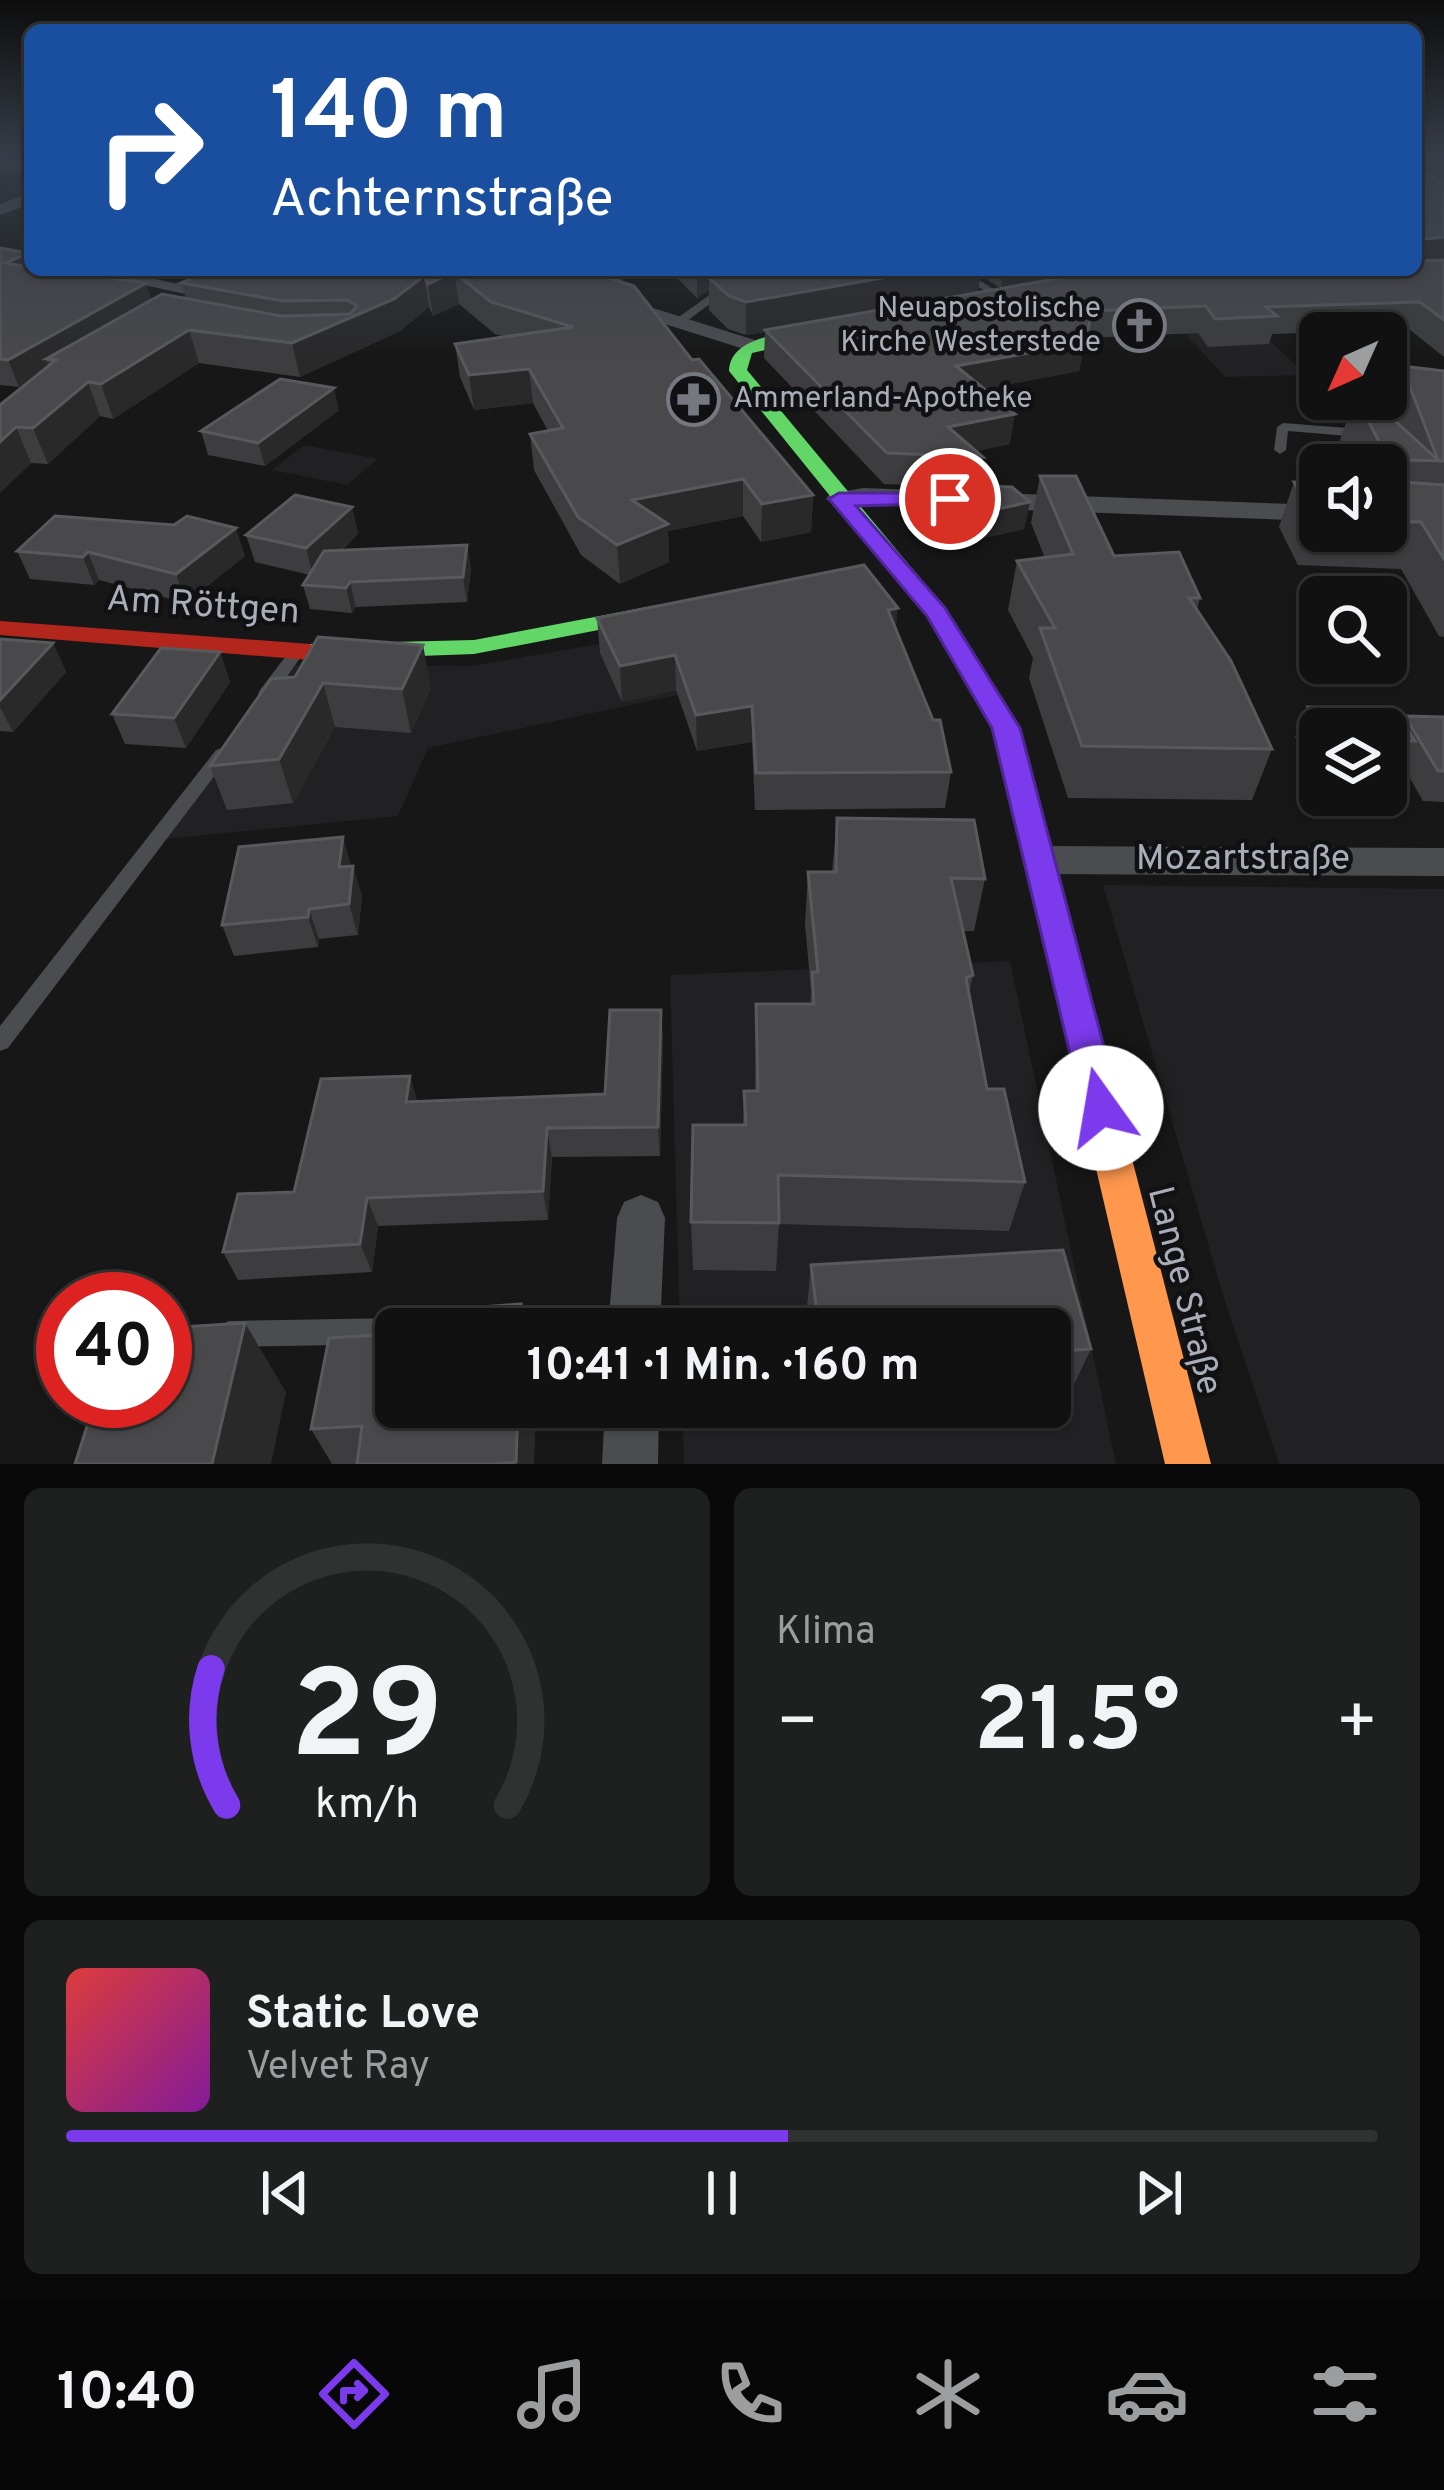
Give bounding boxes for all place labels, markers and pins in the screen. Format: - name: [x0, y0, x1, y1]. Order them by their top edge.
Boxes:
- place label: Neuapostolische Kirche Westerstede: [840, 291, 1101, 362]
- church icon: Neuapostolische Kirche Westerstede: [1112, 298, 1168, 354]
- pharmacy icon: Ammerland-Apotheke: [666, 371, 722, 427]
- place label: Ammerland-Apotheke: [733, 381, 1032, 418]
- pin: [899, 448, 1001, 550]

